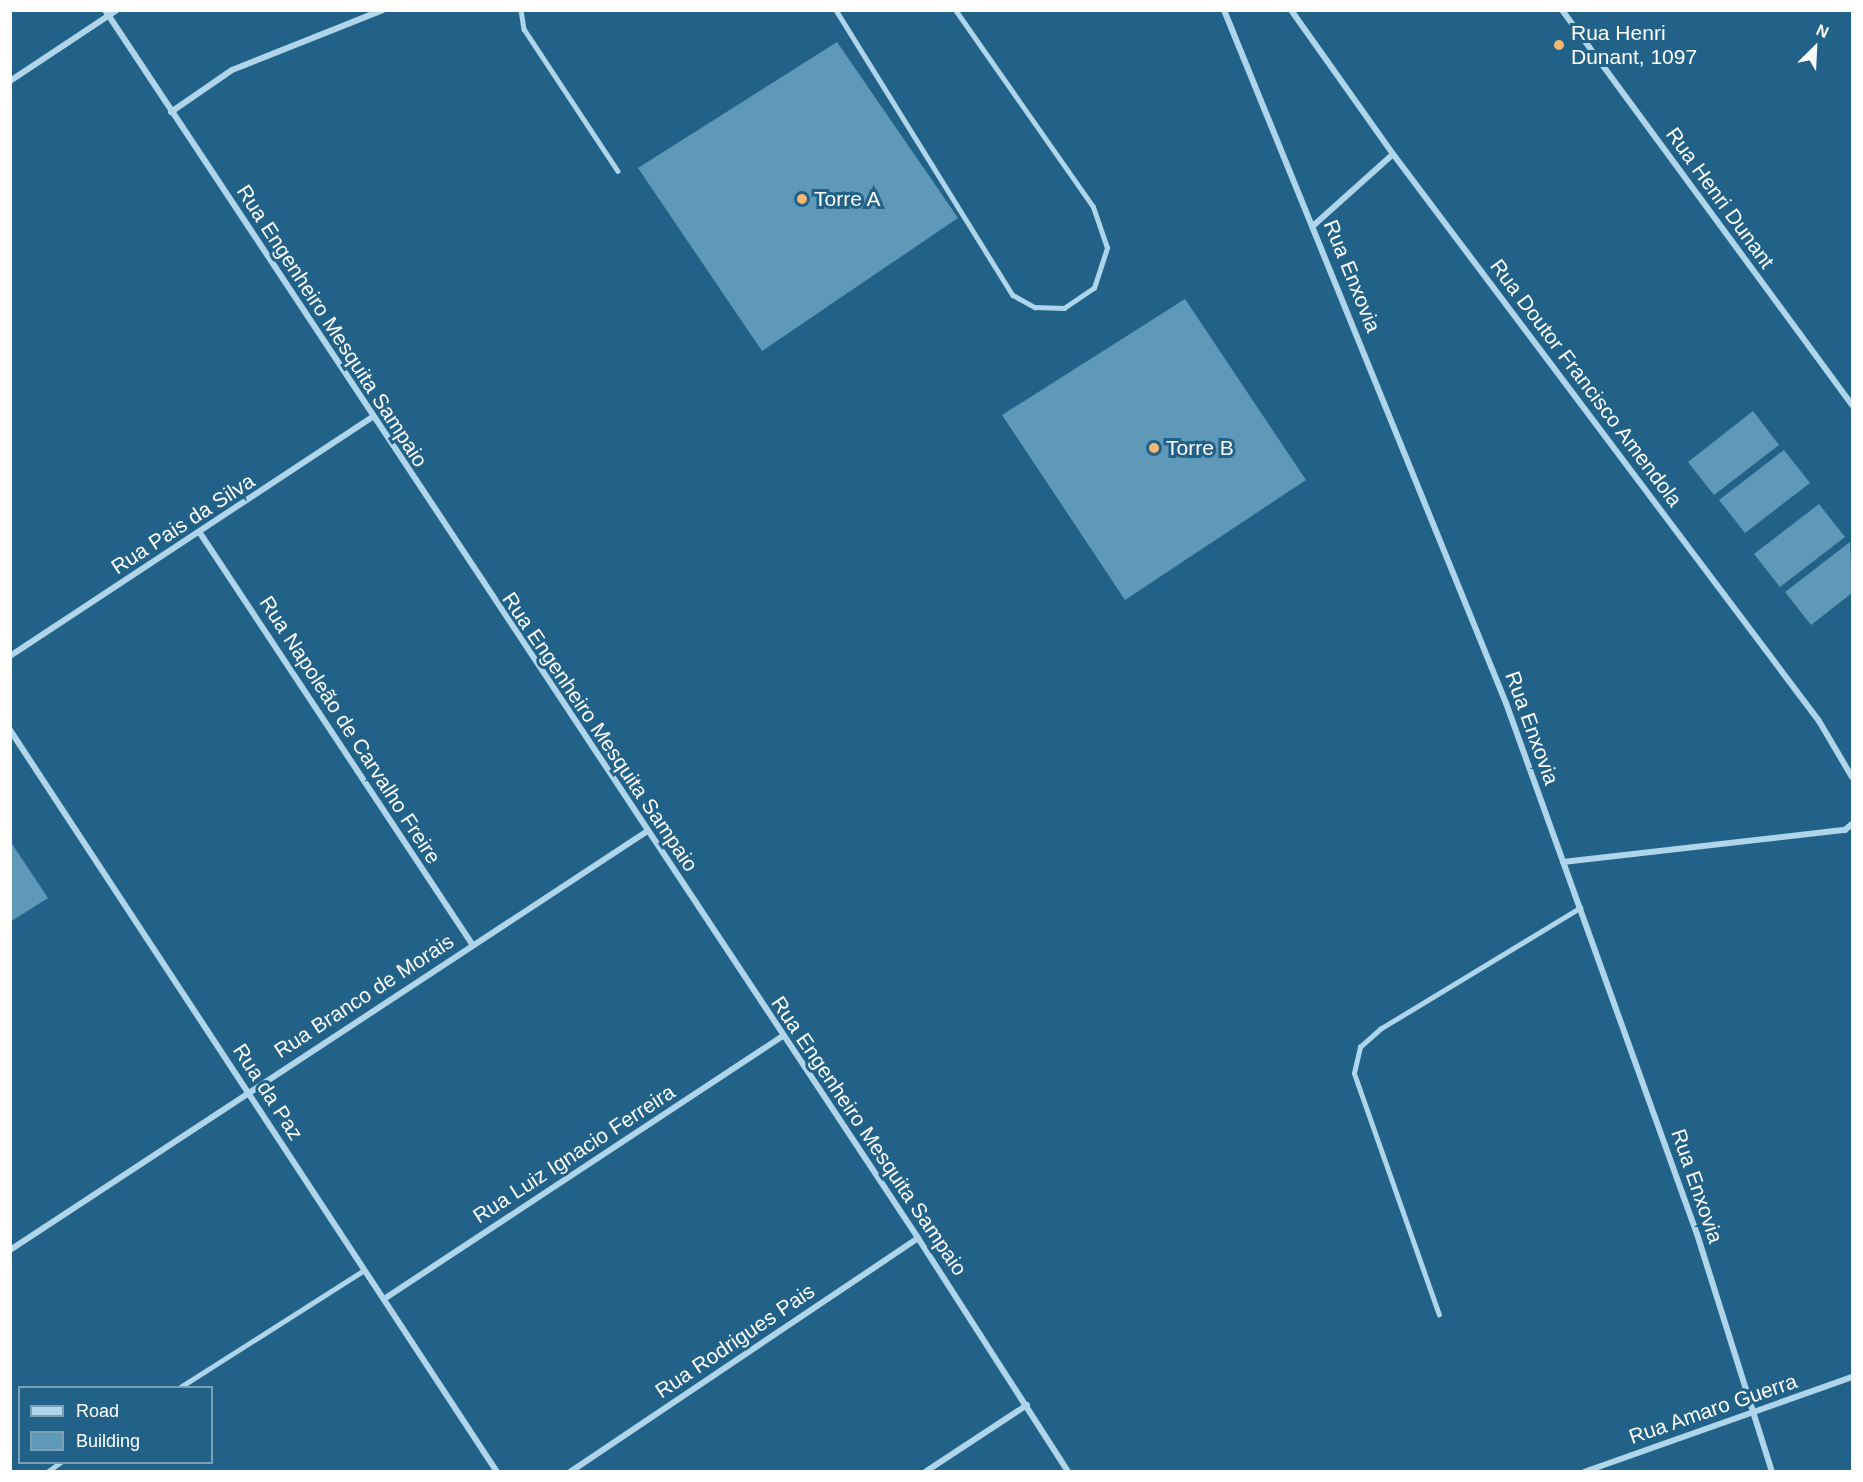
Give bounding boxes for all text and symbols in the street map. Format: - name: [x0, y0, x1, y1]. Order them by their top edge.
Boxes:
- north arrow: [1785, 18, 1845, 78]
- place label: Rua Henri Dunant, 1097: [1571, 20, 1697, 70]
- text: N: [1814, 21, 1831, 41]
- marker: Rua Henri Dunant, 1097: [1552, 38, 1566, 52]
- street label: Rua Henri Dunant: [1660, 123, 1780, 273]
- street label: Rua Engenheiro Mesquita Sampaio: [231, 180, 433, 472]
- place label: Torre A: [814, 186, 882, 212]
- marker: Torre A: [795, 192, 809, 206]
- street label: Rua Enxovia: [1318, 216, 1386, 336]
- street label: Rua Doutor Francisco Amendola: [1484, 254, 1688, 512]
- place label: Torre B: [1166, 435, 1234, 461]
- marker: Torre B: [1147, 441, 1161, 455]
- street label: Rua Pais da Silva: [107, 468, 259, 580]
- street label: Rua Engenheiro Mesquita Sampaio: [497, 588, 703, 876]
- street label: Rua Napoleão de Carvalho Freire: [254, 591, 446, 869]
- street label: Rua Enxovia: [1500, 668, 1564, 788]
- street label: Rua Branco de Morais: [270, 929, 458, 1063]
- street label: Rua Engenheiro Mesquita Sampaio: [766, 992, 972, 1280]
- street label: Rua da Paz: [228, 1039, 308, 1145]
- street label: Rua Luiz Ignacio Ferreira: [468, 1079, 680, 1229]
- street label: Rua Enxovia: [1666, 1126, 1728, 1246]
- street label: Rua Rodrigues Pais: [651, 1278, 819, 1404]
- street label: Rua Amaro Guerra: [1625, 1368, 1801, 1450]
- legend: [18, 1386, 213, 1464]
- text: Road: [76, 1401, 119, 1421]
- text: Building: [76, 1431, 140, 1451]

